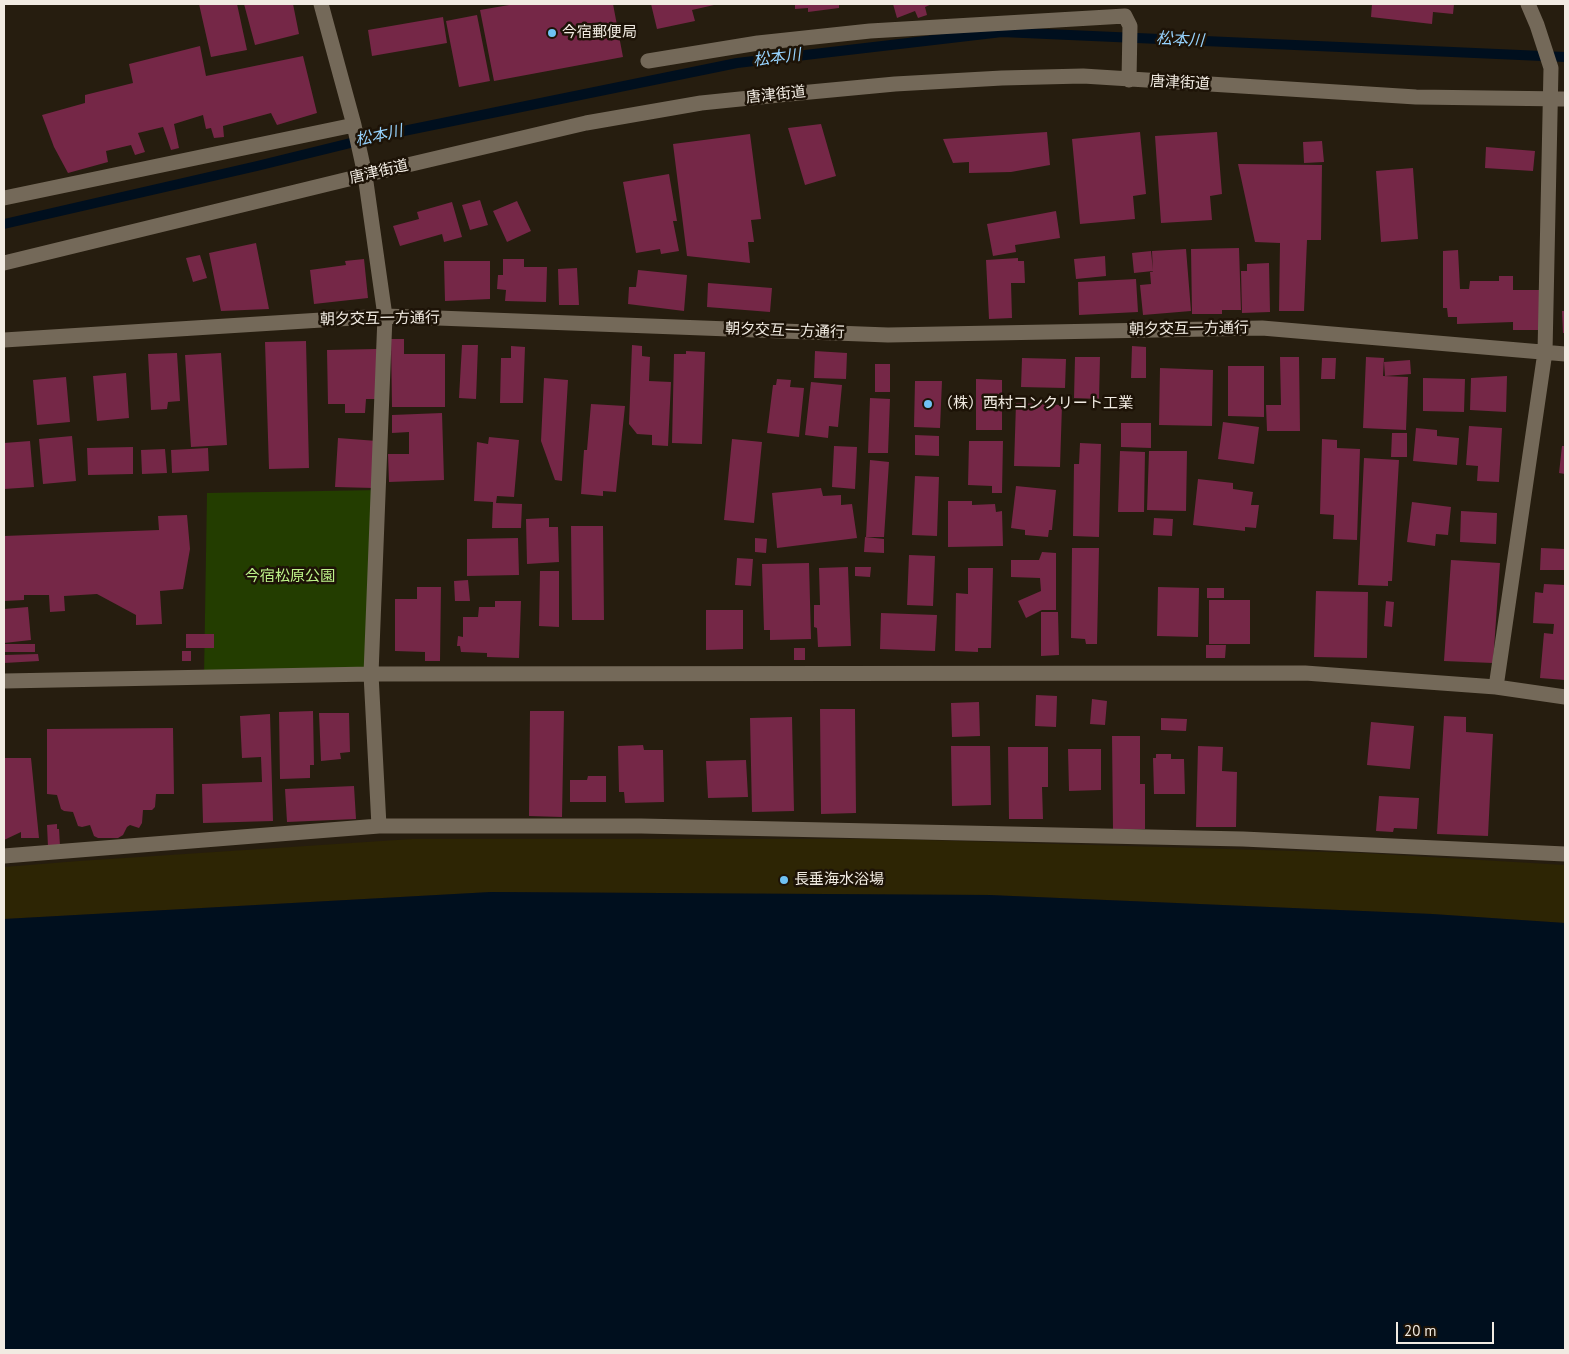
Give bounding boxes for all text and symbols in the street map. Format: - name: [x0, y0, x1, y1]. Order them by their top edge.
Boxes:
- place label: 今宿郵便局: [562, 24, 637, 42]
- marker: 今宿郵便局: [546, 27, 558, 39]
- water label: 松本川: [1156, 29, 1204, 51]
- water label: 松本川: [752, 46, 802, 70]
- street label: 唐津街道: [1150, 72, 1210, 94]
- street label: 唐津街道: [745, 83, 807, 107]
- water label: 松本川: [354, 122, 404, 150]
- street label: 唐津街道: [348, 156, 410, 188]
- street label: 朝夕交互一方通行: [320, 309, 440, 329]
- street label: 朝夕交互一方通行: [1129, 319, 1249, 339]
- street label: 朝夕交互一方通行: [725, 320, 845, 342]
- place label: （株）西村コンクリート工業: [938, 395, 1133, 413]
- marker: （株）西村コンクリート工業: [922, 398, 934, 410]
- park label: 今宿松原公園: [245, 568, 335, 586]
- place label: 長垂海水浴場: [794, 871, 884, 889]
- marker: 長垂海水浴場: [778, 874, 790, 886]
- scale bar: [1399, 1312, 1496, 1344]
- text: 20 m: [1404, 1321, 1437, 1340]

